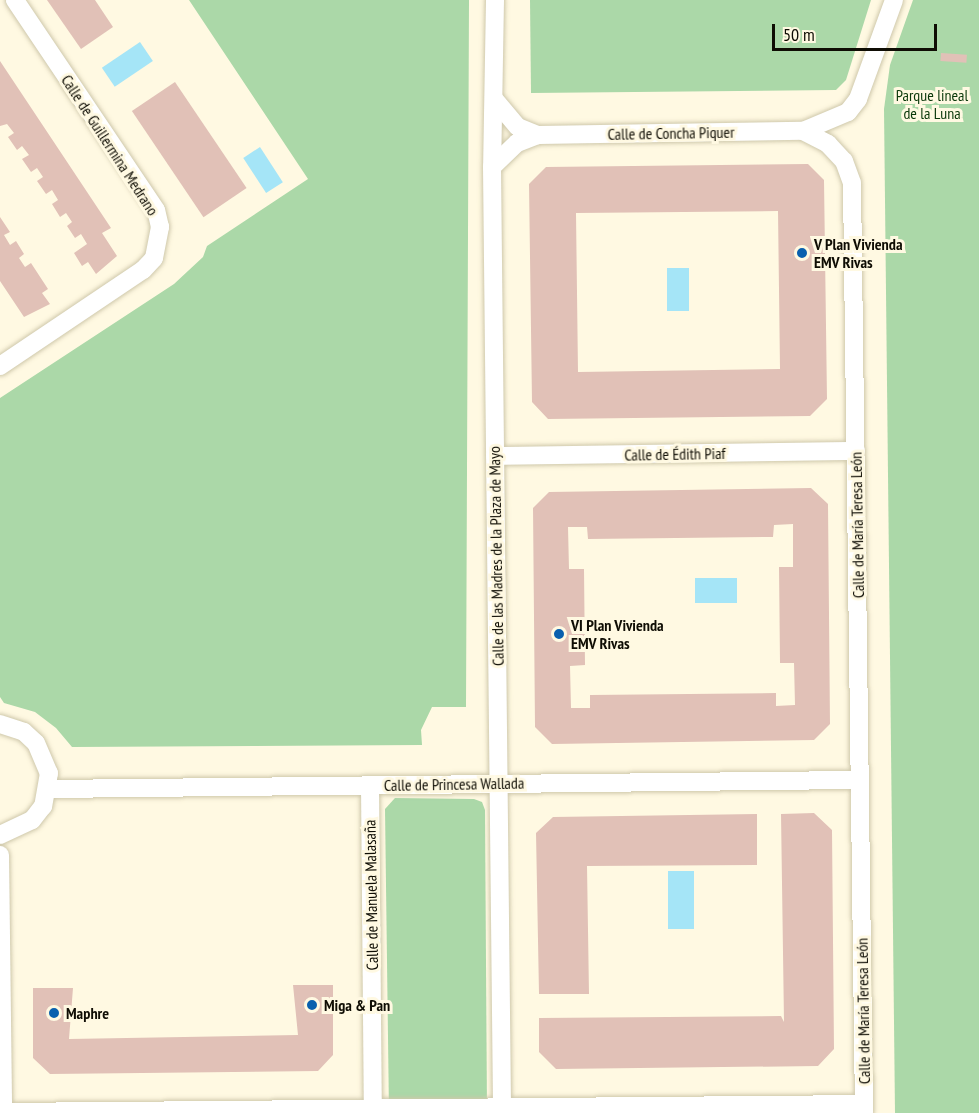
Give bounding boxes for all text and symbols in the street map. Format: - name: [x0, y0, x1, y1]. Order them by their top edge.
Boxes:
- scale bar: [775, 12, 940, 50]
- text: 50 m: [783, 23, 815, 46]
- street label: Calle de Guillermina Medrano: [57, 71, 163, 219]
- park label: Parque lineal de la Luna: [896, 85, 968, 123]
- street label: Calle de Concha Piquer: [607, 122, 735, 144]
- place label: V Plan Vivienda EMV Rivas: [814, 234, 903, 272]
- marker: V Plan Vivienda EMV Rivas: [795, 246, 809, 260]
- street label: Calle de Édith Piaf: [624, 444, 726, 464]
- street label: Calle de las Madres de la Plaza de Mayo: [484, 446, 508, 666]
- street label: Calle de María Teresa León: [846, 451, 868, 599]
- place label: VI Plan Vivienda EMV Rivas: [571, 615, 664, 653]
- marker: VI Plan Vivienda EMV Rivas: [552, 627, 566, 641]
- street label: Calle de Princesa Wallada: [384, 773, 524, 795]
- street label: Calle de Manuela Malasaña: [360, 820, 382, 970]
- street label: Calle de María Teresa León: [852, 937, 874, 1085]
- place label: Miga & Pan: [324, 995, 390, 1015]
- marker: Miga & Pan: [305, 998, 319, 1012]
- place label: Maphre: [66, 1003, 109, 1023]
- marker: Maphre: [47, 1006, 61, 1020]

